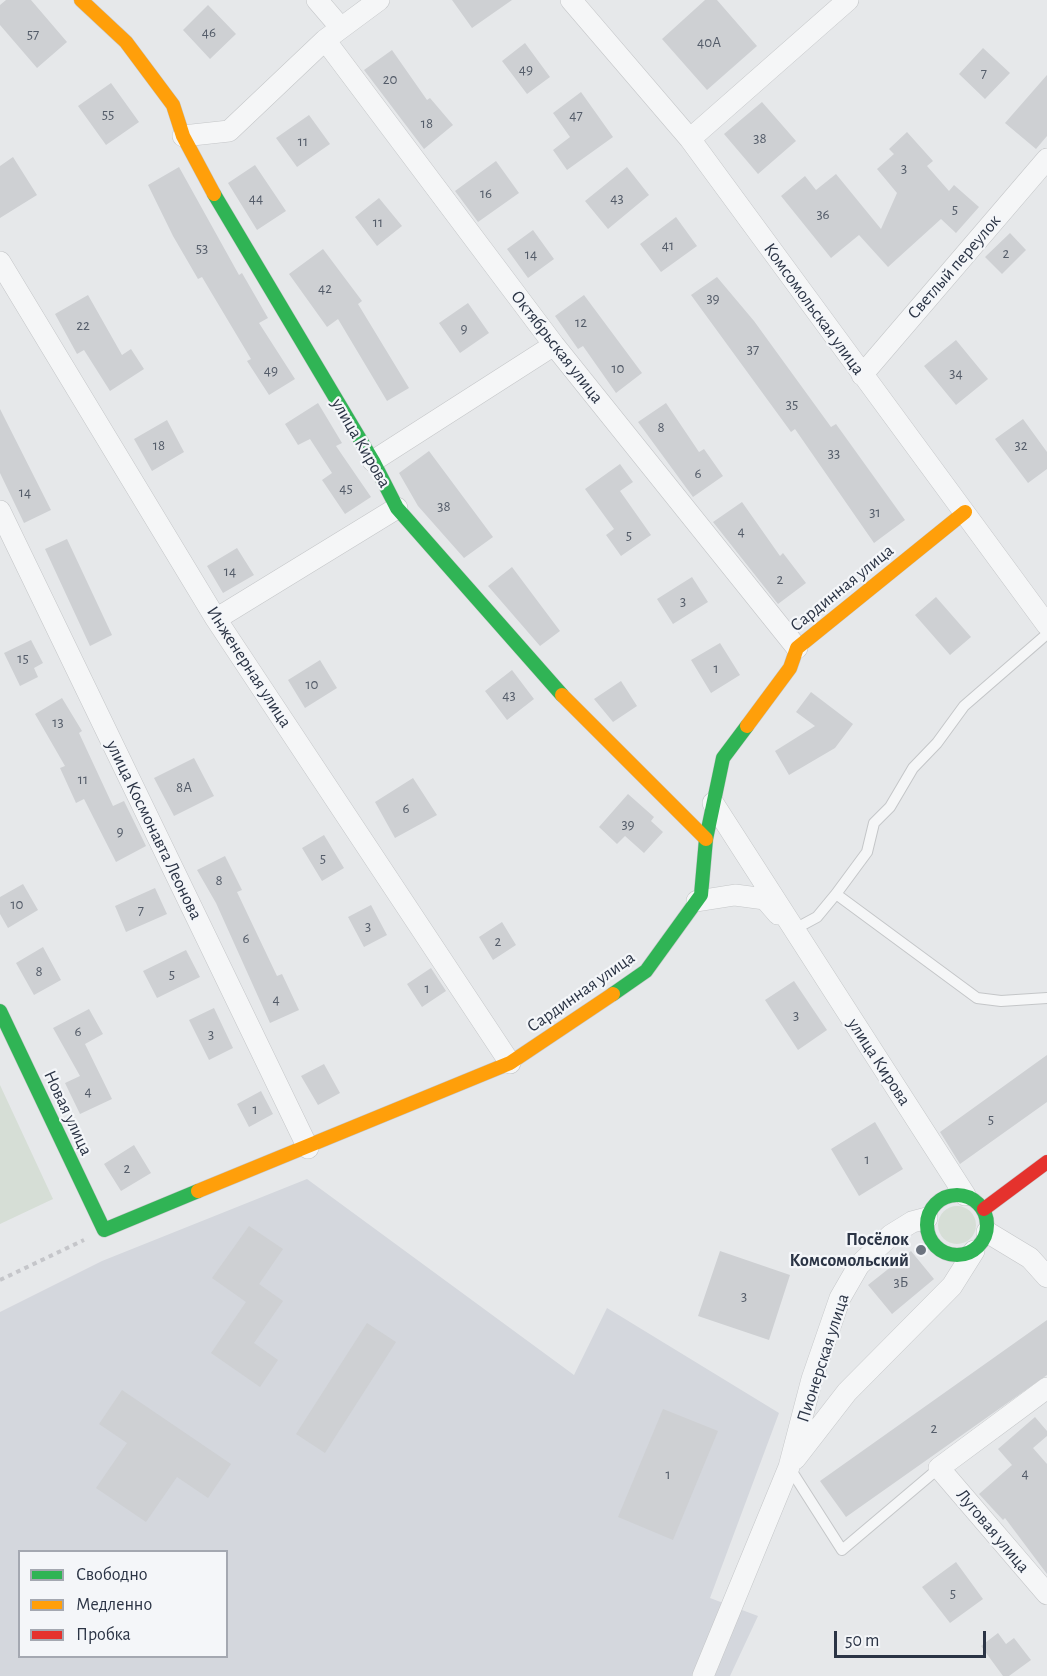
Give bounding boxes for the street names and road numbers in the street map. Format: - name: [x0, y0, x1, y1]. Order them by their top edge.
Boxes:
- street label: Светлый переулок: [903, 210, 1005, 324]
- street label: Комсомольская улица: [759, 239, 869, 379]
- street label: Октябрьская улица: [506, 286, 608, 408]
- street label: улица Кирова: [327, 394, 395, 492]
- street label: Сардинная улица: [786, 540, 898, 636]
- street label: Инженерная улица: [202, 602, 296, 732]
- street label: улица Космонавта Леонова: [101, 737, 207, 923]
- street label: Сардинная улица: [523, 947, 639, 1037]
- street label: улица Кирова: [843, 1014, 915, 1110]
- street label: Новая улица: [39, 1067, 97, 1159]
- street label: Пионерская улица: [792, 1291, 854, 1425]
- street label: Луговая улица: [952, 1485, 1034, 1577]

